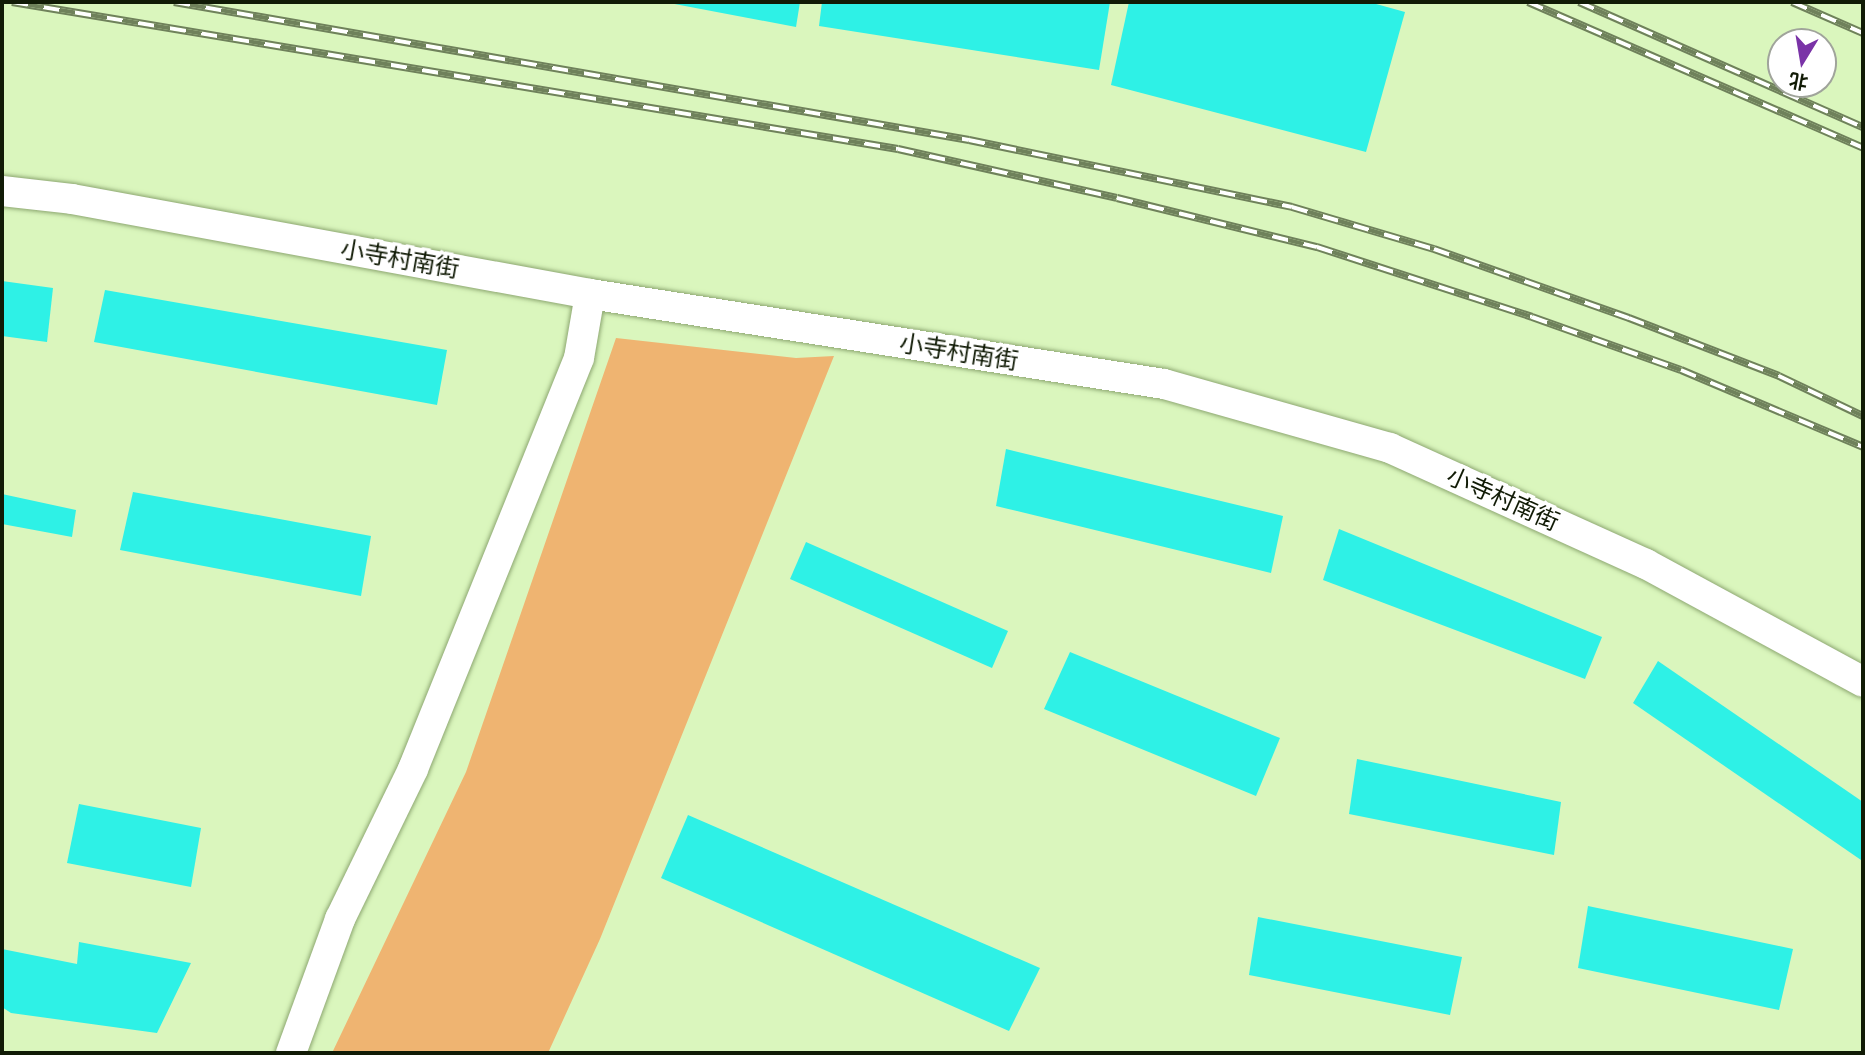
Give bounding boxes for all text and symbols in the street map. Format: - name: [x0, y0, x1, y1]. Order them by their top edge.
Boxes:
- north arrow: [1767, 28, 1837, 98]
- text: 北: [1787, 68, 1810, 95]
- street label: 小寺村南街: [338, 234, 462, 284]
- street label: 小寺村南街: [897, 328, 1021, 376]
- street label: 小寺村南街: [1442, 461, 1564, 537]

